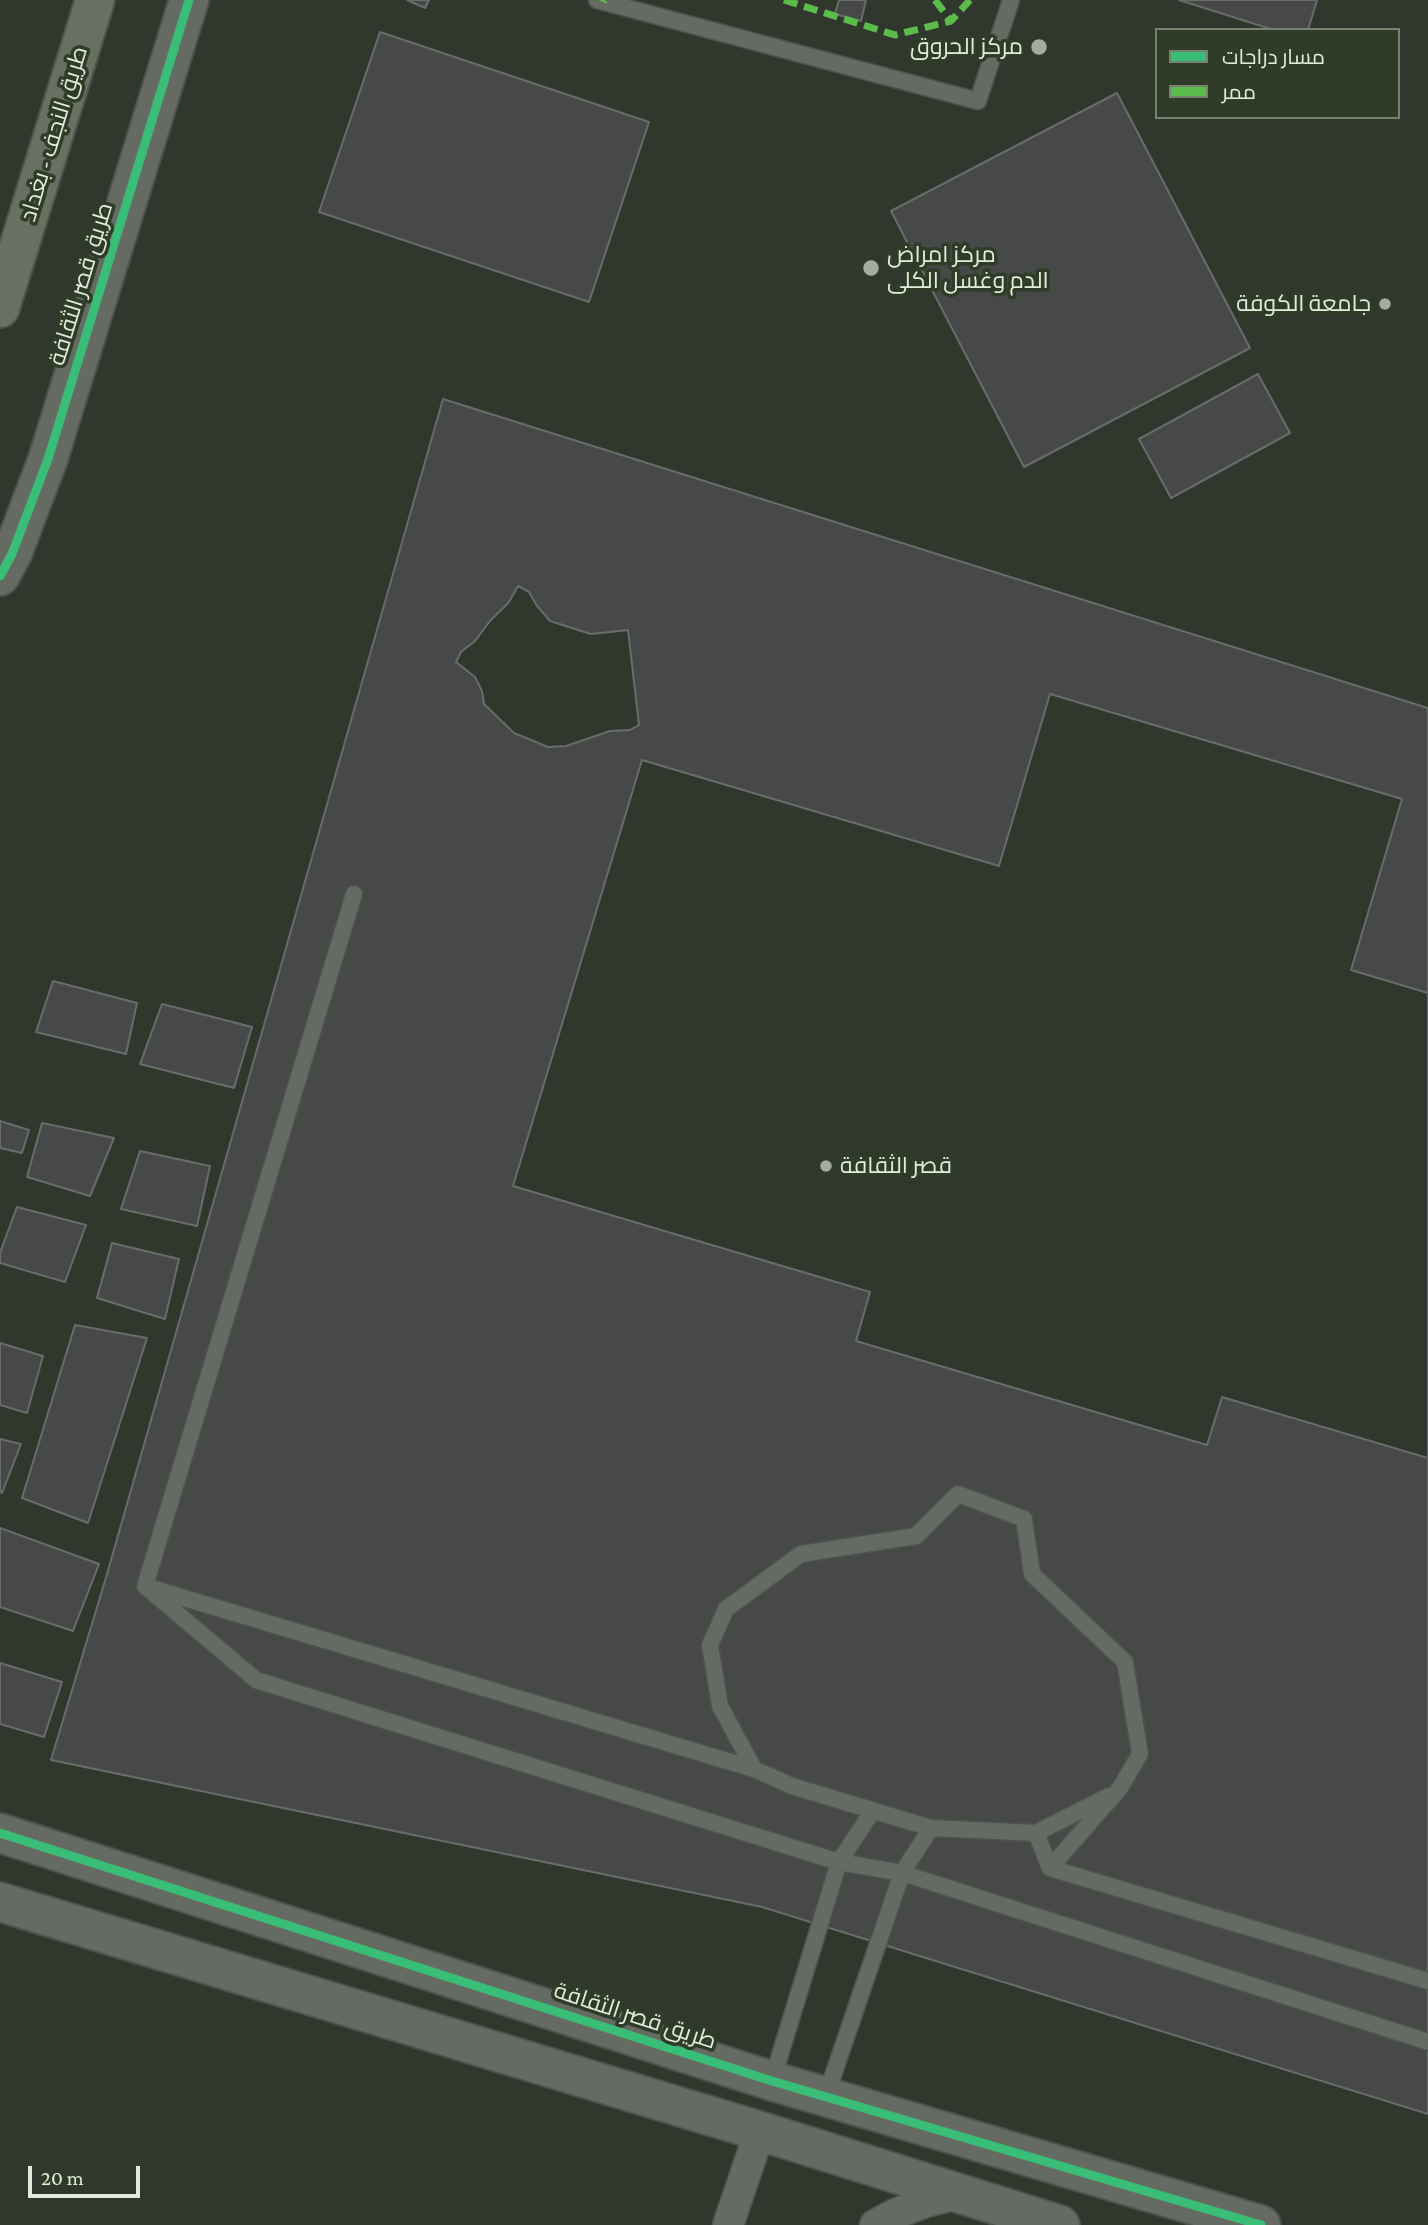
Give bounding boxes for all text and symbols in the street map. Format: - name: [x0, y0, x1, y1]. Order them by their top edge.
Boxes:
- legend: [1155, 28, 1400, 119]
- place label: مركز الحروق: [910, 33, 1023, 61]
- marker: مركز الحروق: [1029, 37, 1049, 57]
- street label: طريق النجف - بغداد: [14, 43, 94, 225]
- text: مسار دراجات: [1222, 45, 1325, 69]
- text: ممر: [1222, 80, 1256, 104]
- street label: طريق قصر الثقافة: [43, 199, 119, 369]
- place label: مركز امراض الدم وغسل الكلى: [887, 241, 1049, 295]
- marker: مركز امراض الدم وغسل الكلى: [861, 258, 881, 278]
- place label: جامعة الكوفة: [1236, 290, 1371, 318]
- marker: جامعة الكوفة: [1377, 296, 1393, 312]
- place label: قصر الثقافة: [840, 1152, 952, 1180]
- marker: قصر الثقافة: [818, 1158, 834, 1174]
- street label: طريق قصر الثقافة: [550, 1977, 720, 2055]
- scale bar: [32, 2152, 144, 2196]
- text: 20 m: [41, 2166, 84, 2190]

